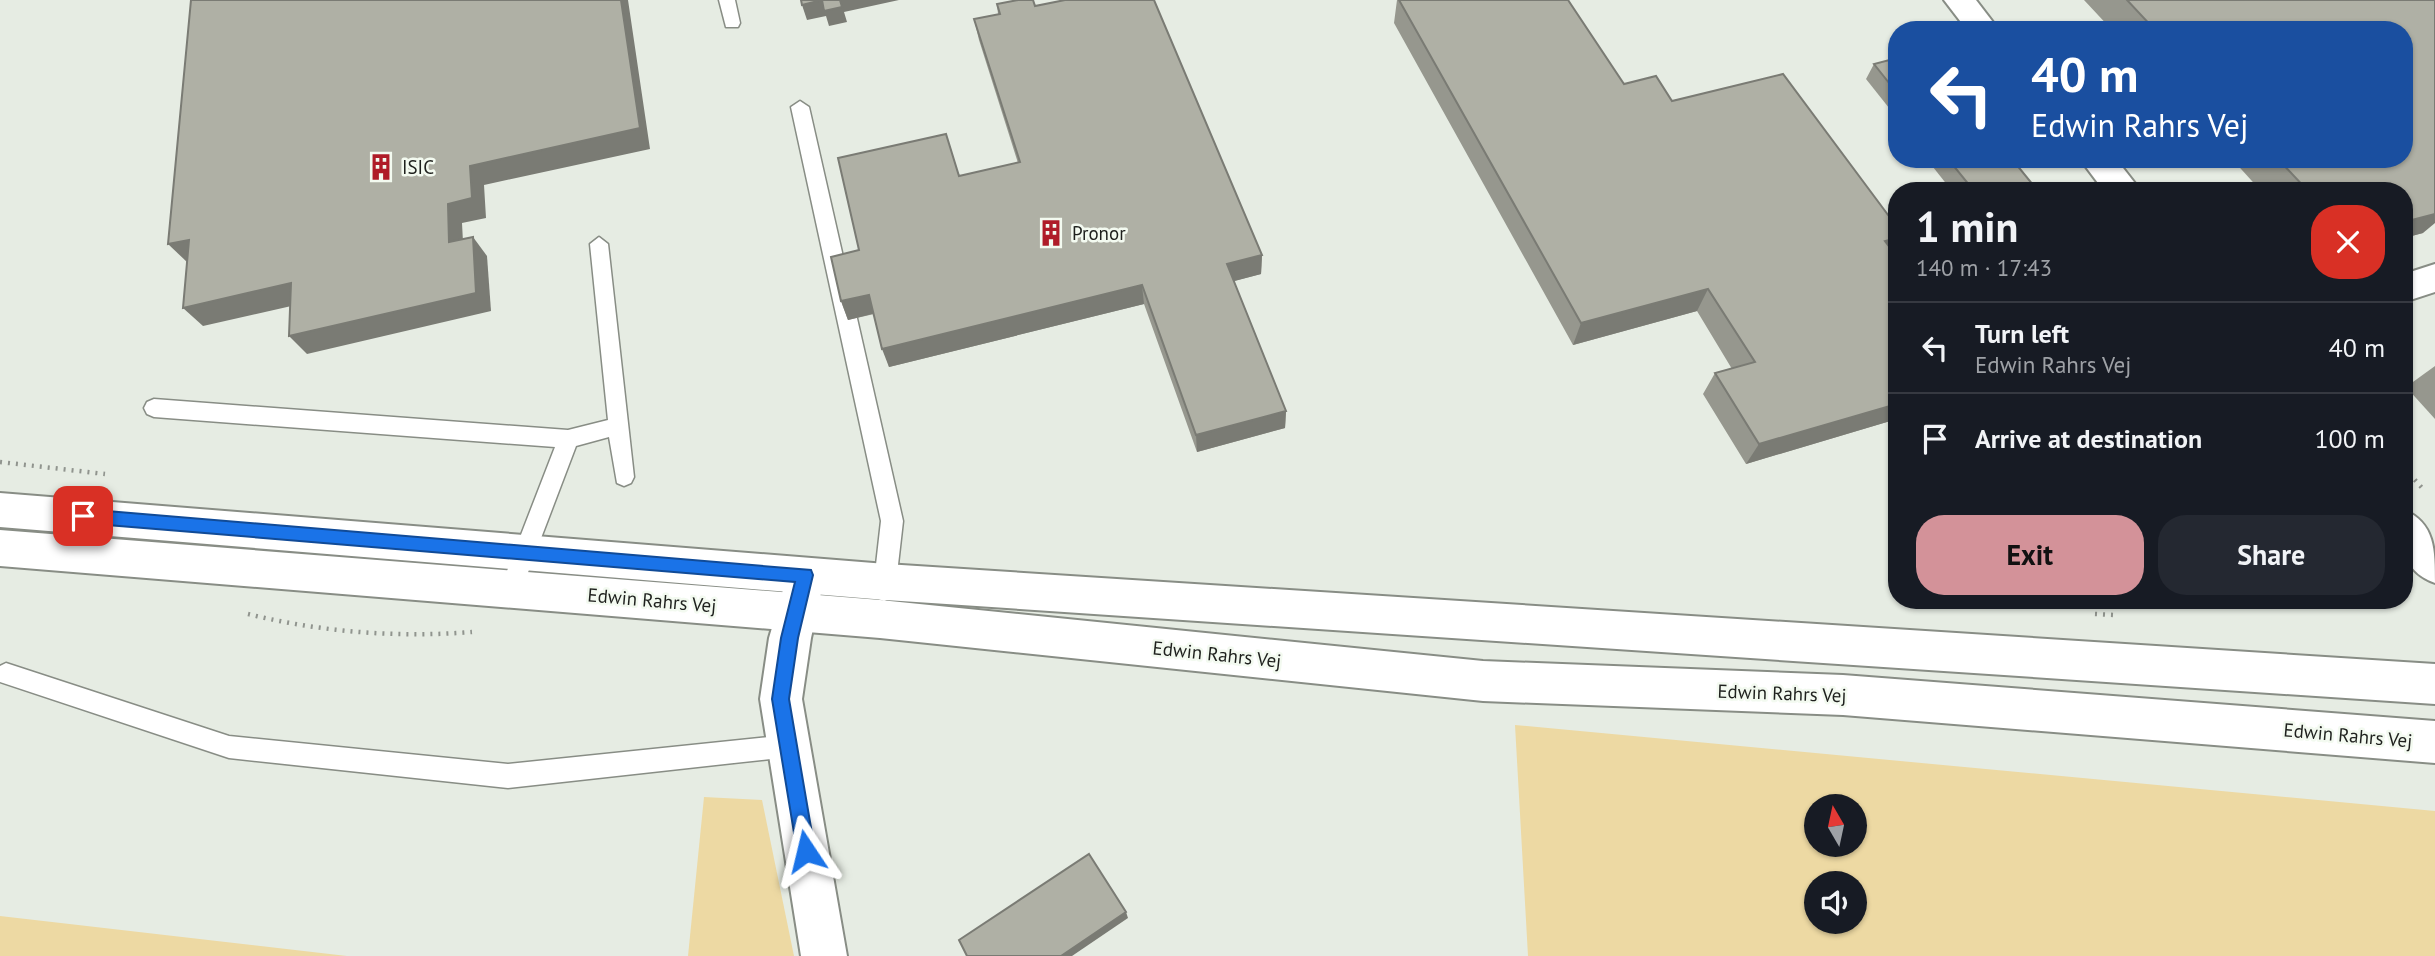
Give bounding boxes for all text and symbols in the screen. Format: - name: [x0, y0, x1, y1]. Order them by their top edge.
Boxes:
- text: 40 m: [2031, 42, 2138, 106]
- icon: left: [1916, 49, 2007, 140]
- text: Edwin Rahrs Vej: [2031, 104, 2249, 146]
- building icon: ISIC: [366, 152, 396, 182]
- place label: ISIC: [402, 155, 434, 179]
- text: 1 min: [1916, 199, 2018, 254]
- button: close: [2311, 205, 2385, 279]
- building icon: Pronor: [1036, 218, 1066, 248]
- place label: Pronor: [1072, 221, 1126, 245]
- text: 140 m · 17:43: [1916, 253, 2052, 282]
- text: Turn left: [1975, 317, 2069, 350]
- icon: left: [1916, 329, 1954, 367]
- text: 40 m: [2329, 331, 2385, 364]
- text: Edwin Rahrs Vej: [1975, 350, 2131, 379]
- icon: arrive: [1916, 420, 1954, 458]
- text: Arrive at destination: [1975, 422, 2202, 455]
- text: 100 m: [2314, 422, 2385, 455]
- pin: [53, 486, 113, 546]
- icon: arrive: [64, 497, 102, 535]
- button: Exit: [1916, 515, 2144, 595]
- button: Share: [2158, 515, 2385, 595]
- street label: Edwin Rahrs Vej: [587, 582, 717, 618]
- street label: Edwin Rahrs Vej: [1151, 635, 1283, 673]
- street label: Edwin Rahrs Vej: [1717, 679, 1847, 707]
- street label: Edwin Rahrs Vej: [2283, 717, 2413, 753]
- north arrow: [1804, 794, 1867, 858]
- map controls: [1804, 794, 1867, 934]
- position arrow: [769, 814, 843, 888]
- button: sound: [1804, 871, 1867, 934]

